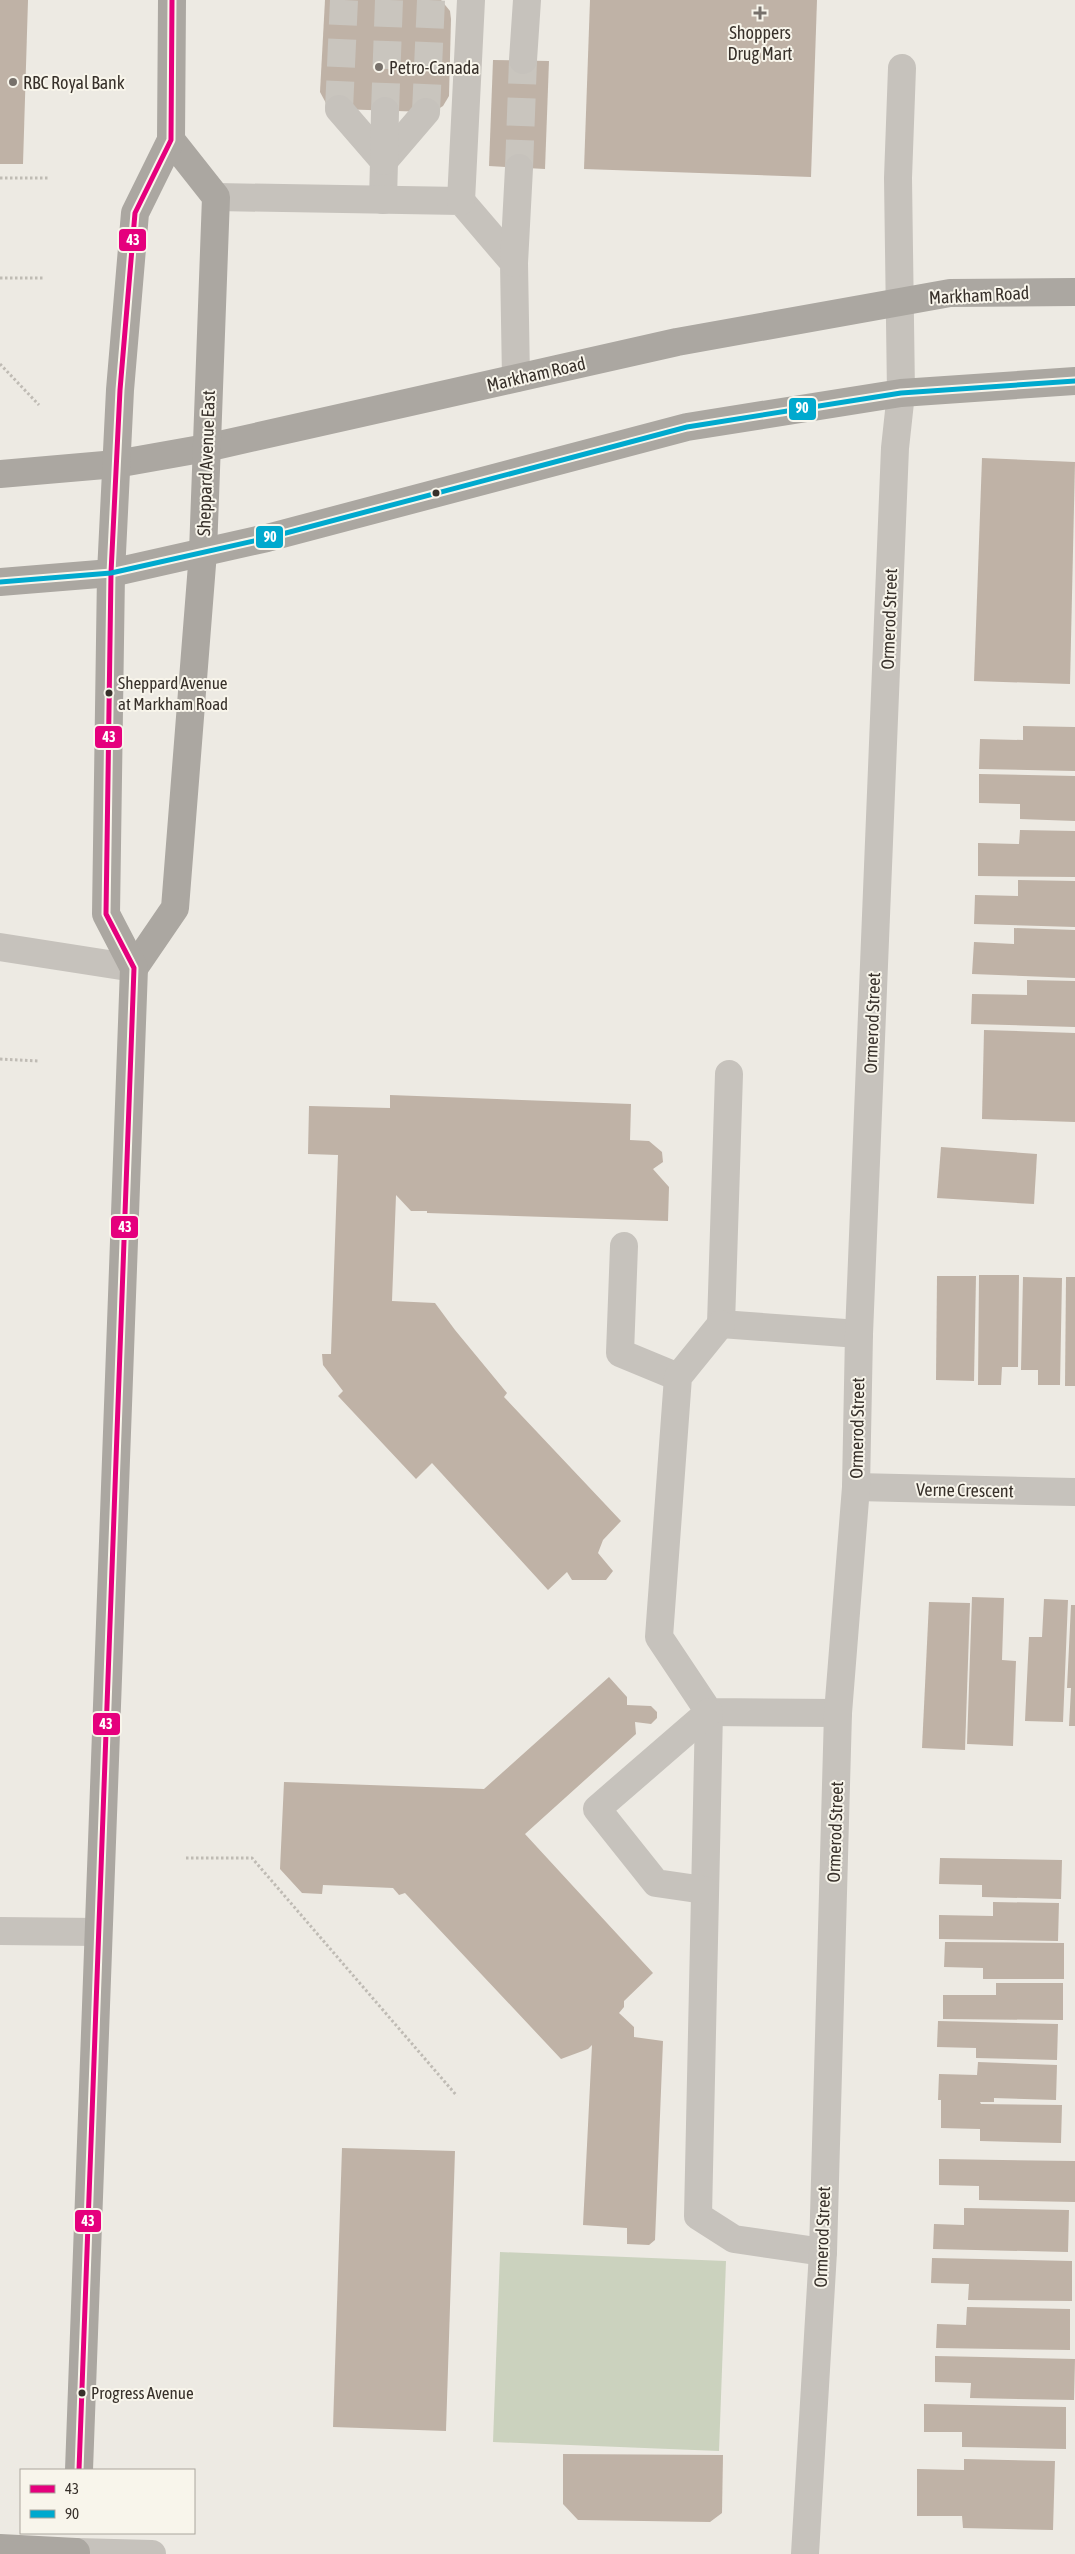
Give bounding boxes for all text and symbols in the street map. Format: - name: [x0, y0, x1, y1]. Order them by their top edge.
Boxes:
- marker: Shoppers Drug Mart: [754, 7, 766, 19]
- place label: Shoppers Drug Mart: [727, 22, 793, 64]
- place label: Petro-Canada: [389, 57, 480, 78]
- marker: Petro-Canada: [373, 61, 385, 73]
- place label: RBC Royal Bank: [23, 72, 125, 93]
- marker: RBC Royal Bank: [7, 76, 19, 88]
- line badge: 43: [118, 228, 147, 252]
- text: 43: [125, 232, 140, 248]
- street label: Markham Road: [928, 282, 1030, 308]
- street label: Markham Road: [485, 352, 587, 396]
- street label: Sheppard Avenue East: [193, 390, 219, 536]
- line badge: 90: [788, 397, 817, 421]
- text: 90: [795, 400, 809, 416]
- unlabelled marker: [431, 488, 441, 498]
- line badge: 90: [255, 525, 284, 549]
- text: 90: [263, 529, 277, 545]
- street label: Ormerod Street: [877, 568, 901, 670]
- place label: Sheppard Avenue at Markham Road: [118, 673, 228, 714]
- marker: Sheppard Avenue at Markham Road: [104, 688, 114, 698]
- line badge: 43: [94, 725, 123, 749]
- text: 43: [101, 729, 116, 745]
- street label: Ormerod Street: [860, 972, 884, 1074]
- line badge: 43: [110, 1215, 139, 1239]
- text: 43: [117, 1219, 132, 1235]
- street label: Ormerod Street: [846, 1377, 868, 1479]
- street label: Verne Crescent: [916, 1479, 1014, 1501]
- line badge: 43: [92, 1712, 121, 1736]
- text: 43: [98, 1716, 113, 1732]
- street label: Ormerod Street: [823, 1781, 847, 1883]
- street label: Ormerod Street: [810, 2186, 834, 2288]
- line badge: 43: [74, 2209, 102, 2233]
- text: 43: [80, 2213, 95, 2229]
- place label: Progress Avenue: [91, 2383, 194, 2403]
- marker: Progress Avenue: [77, 2388, 87, 2398]
- legend: [20, 2469, 195, 2534]
- text: 43: [65, 2480, 79, 2497]
- text: 90: [65, 2505, 79, 2522]

